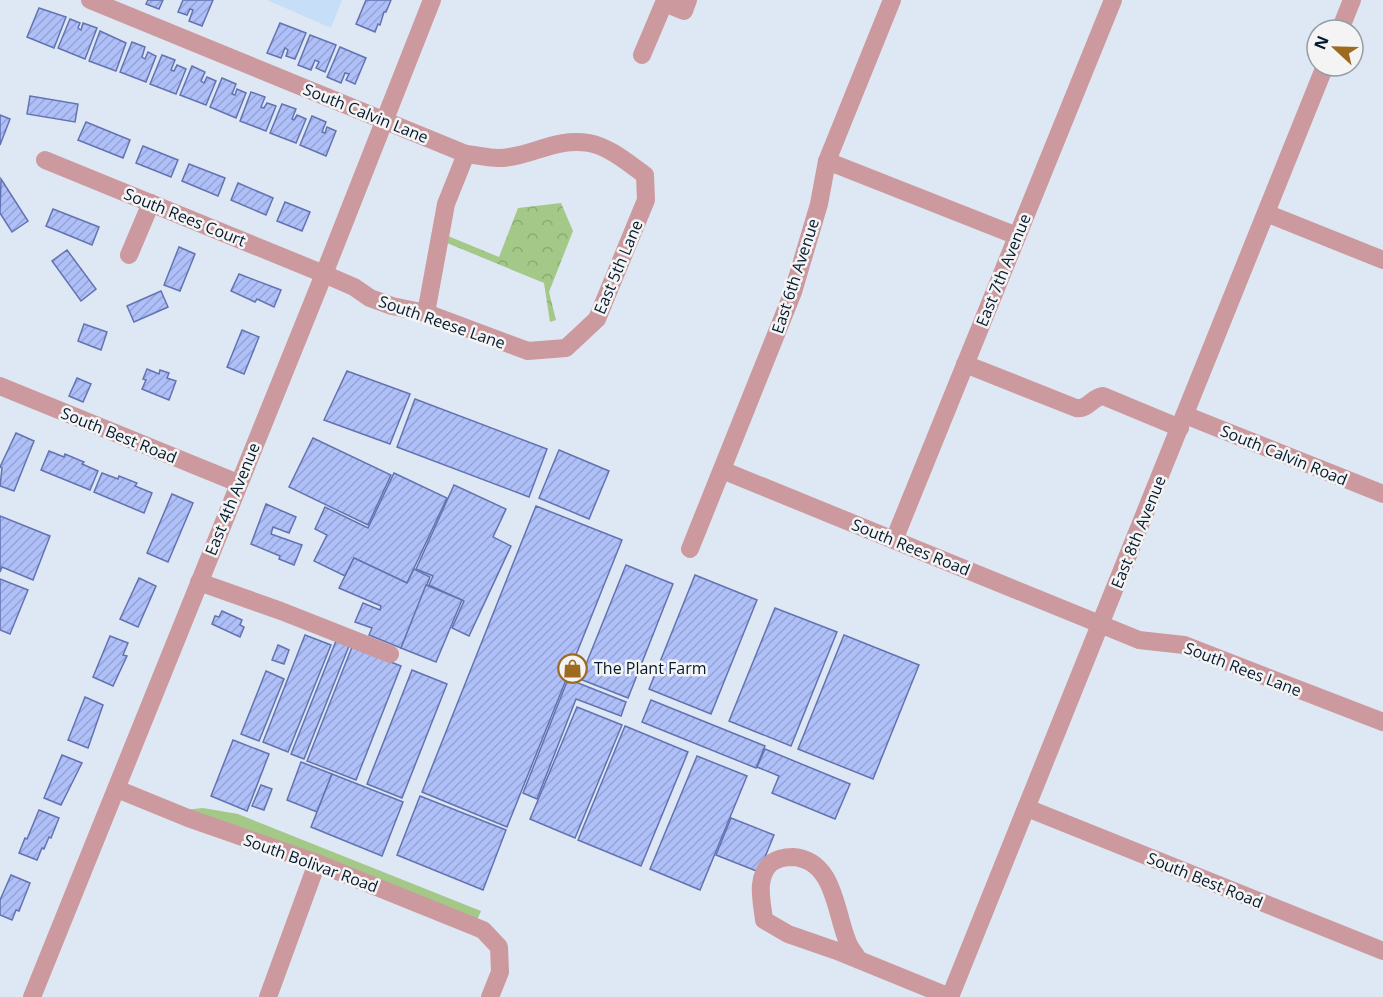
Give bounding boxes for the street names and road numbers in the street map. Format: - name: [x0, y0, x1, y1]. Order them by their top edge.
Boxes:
- street label: South Calvin Lane: [300, 78, 432, 148]
- street label: South Rees Court: [121, 183, 249, 252]
- street label: East 7th Avenue: [970, 210, 1036, 330]
- street label: East 6th Avenue: [766, 216, 824, 336]
- street label: East 5th Lane: [588, 217, 648, 317]
- street label: South Reese Lane: [376, 290, 508, 354]
- street label: South Best Road: [58, 402, 180, 468]
- street label: South Calvin Road: [1217, 420, 1351, 490]
- street label: East 4th Avenue: [199, 439, 265, 559]
- street label: East 8th Avenue: [1105, 472, 1171, 592]
- street label: South Rees Road: [849, 513, 973, 581]
- street label: South Rees Lane: [1181, 637, 1305, 701]
- street label: South Bolivar Road: [241, 828, 381, 898]
- street label: South Best Road: [1144, 847, 1266, 913]

